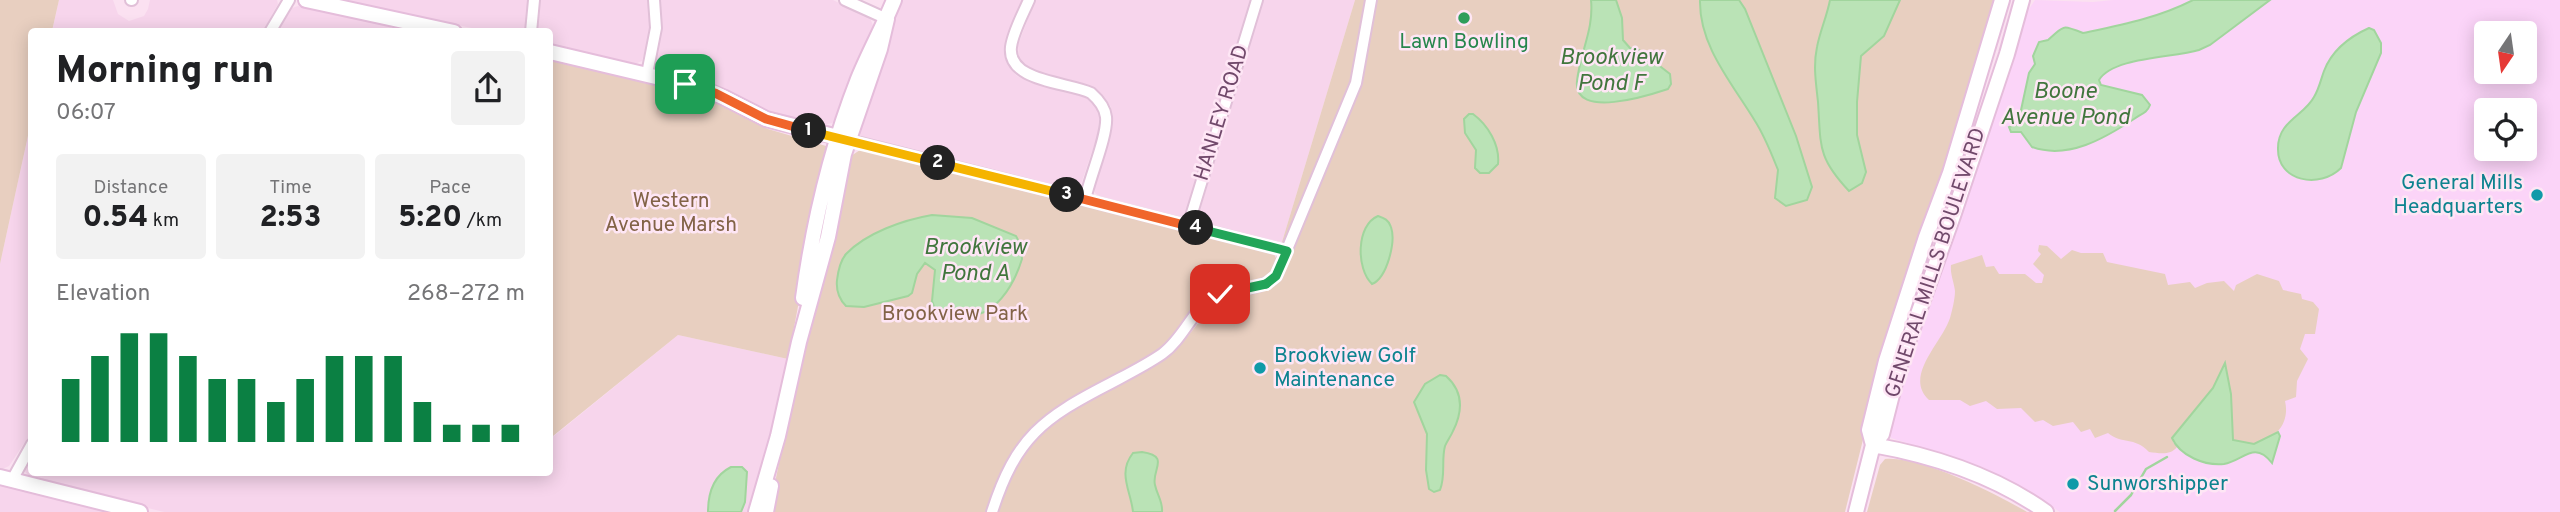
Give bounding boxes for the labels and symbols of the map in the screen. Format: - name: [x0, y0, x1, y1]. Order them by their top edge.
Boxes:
- marker: Lawn Bowling: [1456, 10, 1472, 26]
- north arrow: [2474, 21, 2538, 84]
- place label: Lawn Bowling: [1399, 29, 1529, 56]
- street label: HANLEY ROAD: [1188, 42, 1256, 184]
- water label: Brookview Pond F: [1559, 44, 1665, 99]
- pin: [655, 54, 715, 114]
- water label: Boone Avenue Pond: [2000, 78, 2131, 133]
- pin: 1: [792, 114, 826, 148]
- street label: GENERAL MILLS BOULEVARD: [1880, 124, 1992, 402]
- pin: 2: [920, 146, 956, 180]
- place label: General Mills Headquarters: [2393, 170, 2523, 221]
- pin: 3: [1050, 178, 1084, 212]
- marker: General Mills Headquarters: [2529, 187, 2545, 203]
- park label: Western Avenue Marsh: [605, 188, 737, 239]
- pin: 4: [1178, 210, 1214, 246]
- water label: Brookview Pond A: [923, 234, 1029, 289]
- pin: [1190, 264, 1250, 324]
- park label: Brookview Park: [882, 301, 1028, 328]
- place label: Brookview Golf Maintenance: [1274, 343, 1416, 394]
- marker: Brookview Golf Maintenance: [1252, 360, 1268, 376]
- place label: Sunworshipper: [2087, 471, 2228, 498]
- marker: Sunworshipper: [2065, 476, 2081, 492]

